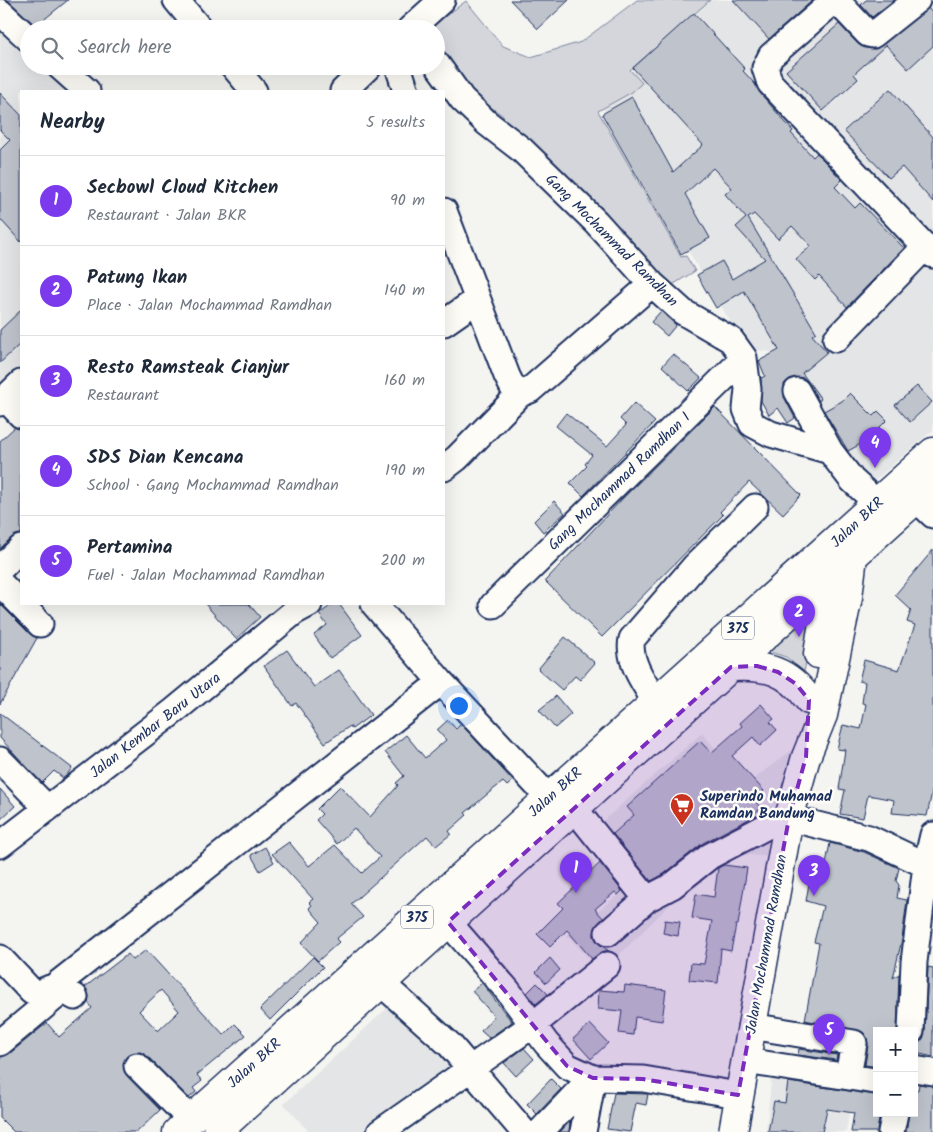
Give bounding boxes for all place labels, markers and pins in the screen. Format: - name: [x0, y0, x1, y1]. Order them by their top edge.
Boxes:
- pin: 4: [859, 427, 891, 468]
- pin: 2: [783, 596, 815, 637]
- place label: Superindo Muhamad Ramdan Bandung: [700, 785, 833, 826]
- supermarket icon: Superindo Muhamad Ramdan Bandung: [669, 792, 695, 826]
- pin: 1: [560, 852, 592, 893]
- pin: 3: [798, 855, 830, 896]
- pin: 5: [813, 1014, 845, 1055]

